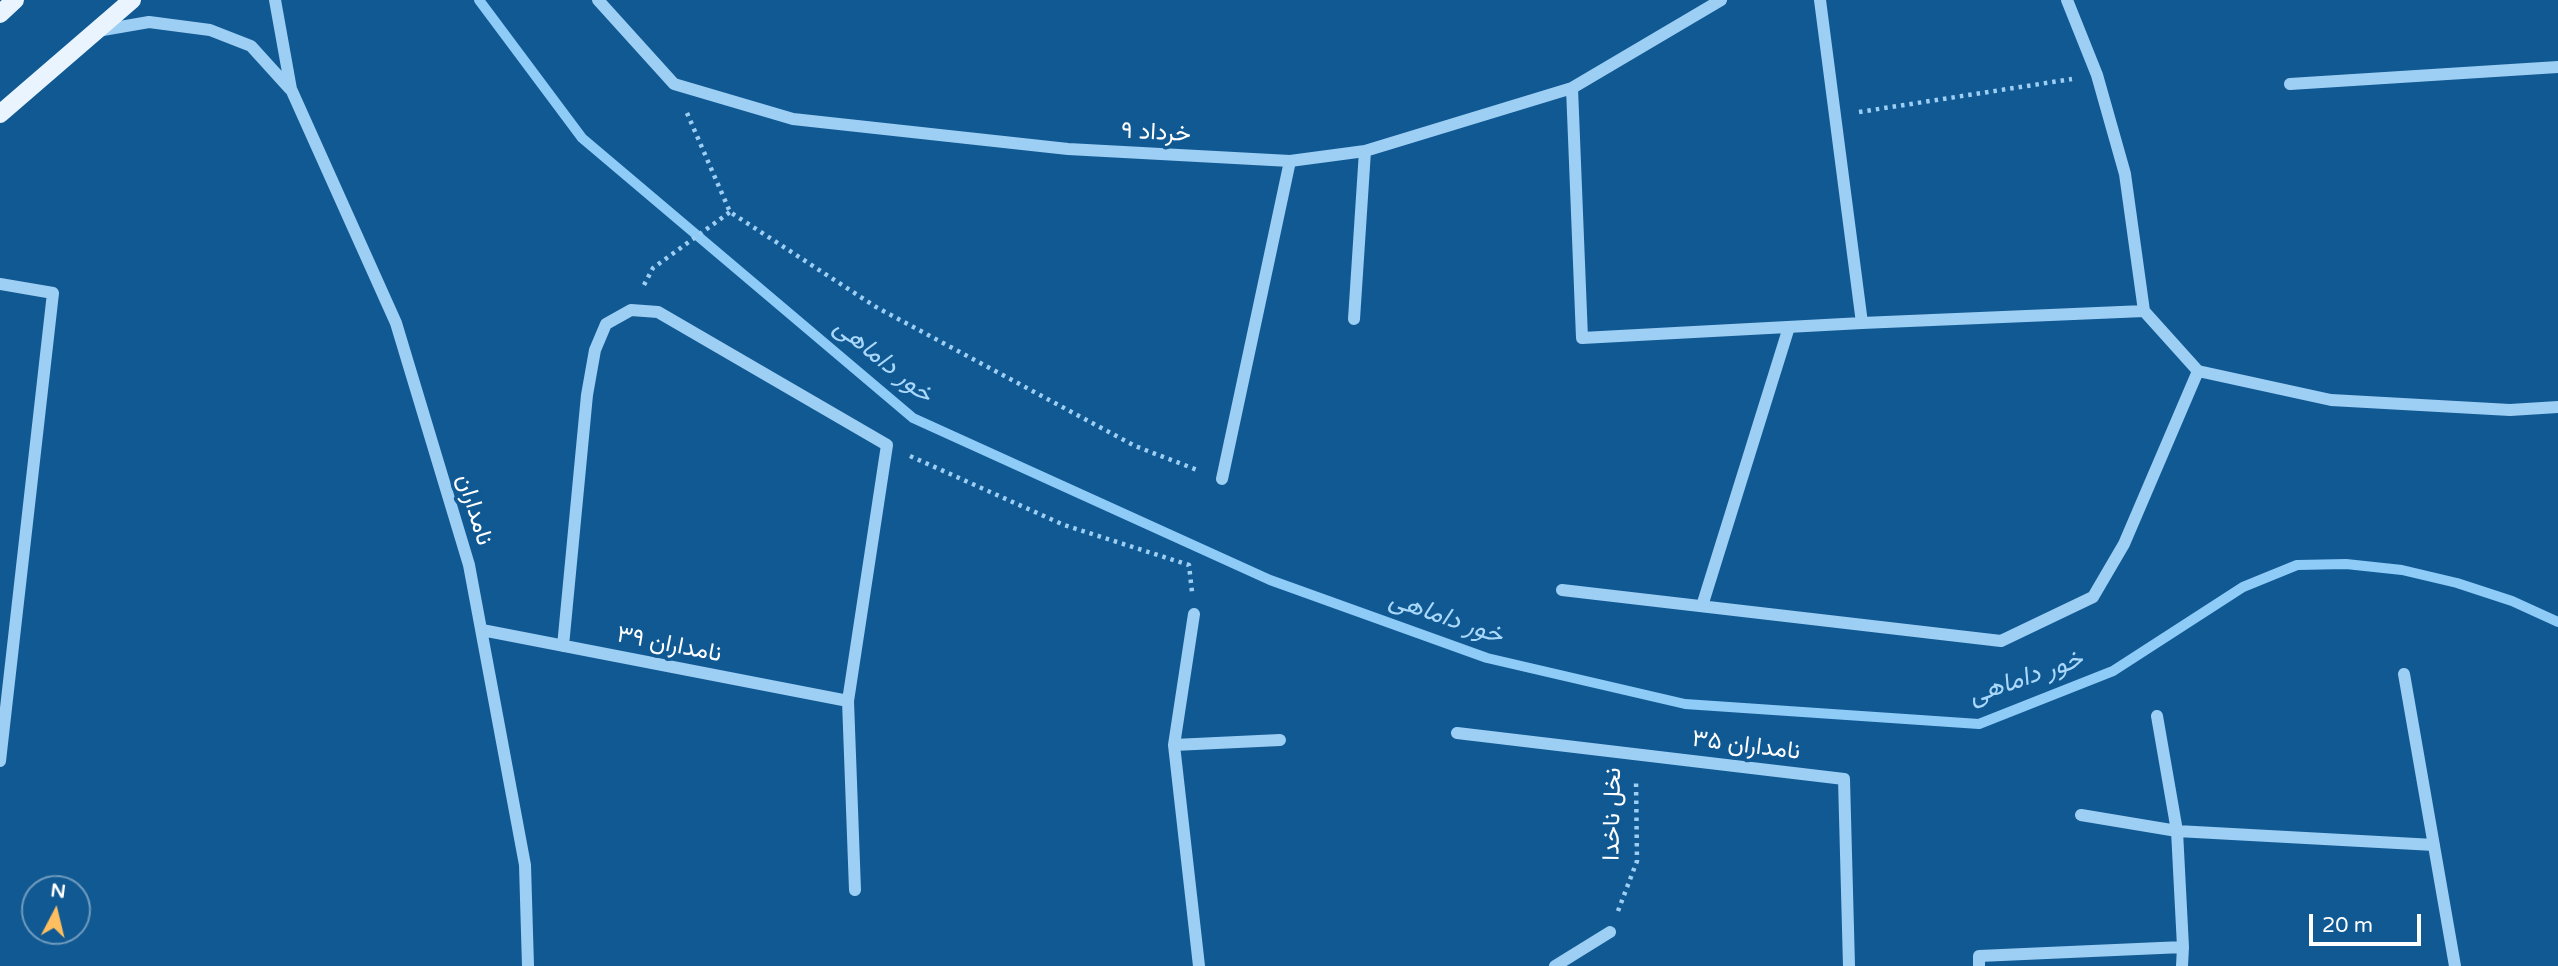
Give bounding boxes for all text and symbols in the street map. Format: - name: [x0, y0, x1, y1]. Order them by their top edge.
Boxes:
- street label: خرداد ۹: [1120, 117, 1192, 149]
- water label: خور داماهی: [827, 312, 939, 410]
- street label: نامداران: [450, 471, 498, 549]
- water label: خور داماهی: [1385, 584, 1507, 652]
- street label: نامداران ۳۹: [614, 621, 724, 669]
- water label: خور داماهی: [1965, 644, 2087, 712]
- street label: نامداران ۳۵: [1690, 725, 1802, 767]
- street label: نخل ناخدا: [1598, 767, 1628, 861]
- north arrow: [21, 875, 91, 945]
- text: N: [49, 879, 67, 903]
- scale bar: [2313, 900, 2425, 944]
- text: 20 m: [2322, 913, 2373, 938]

